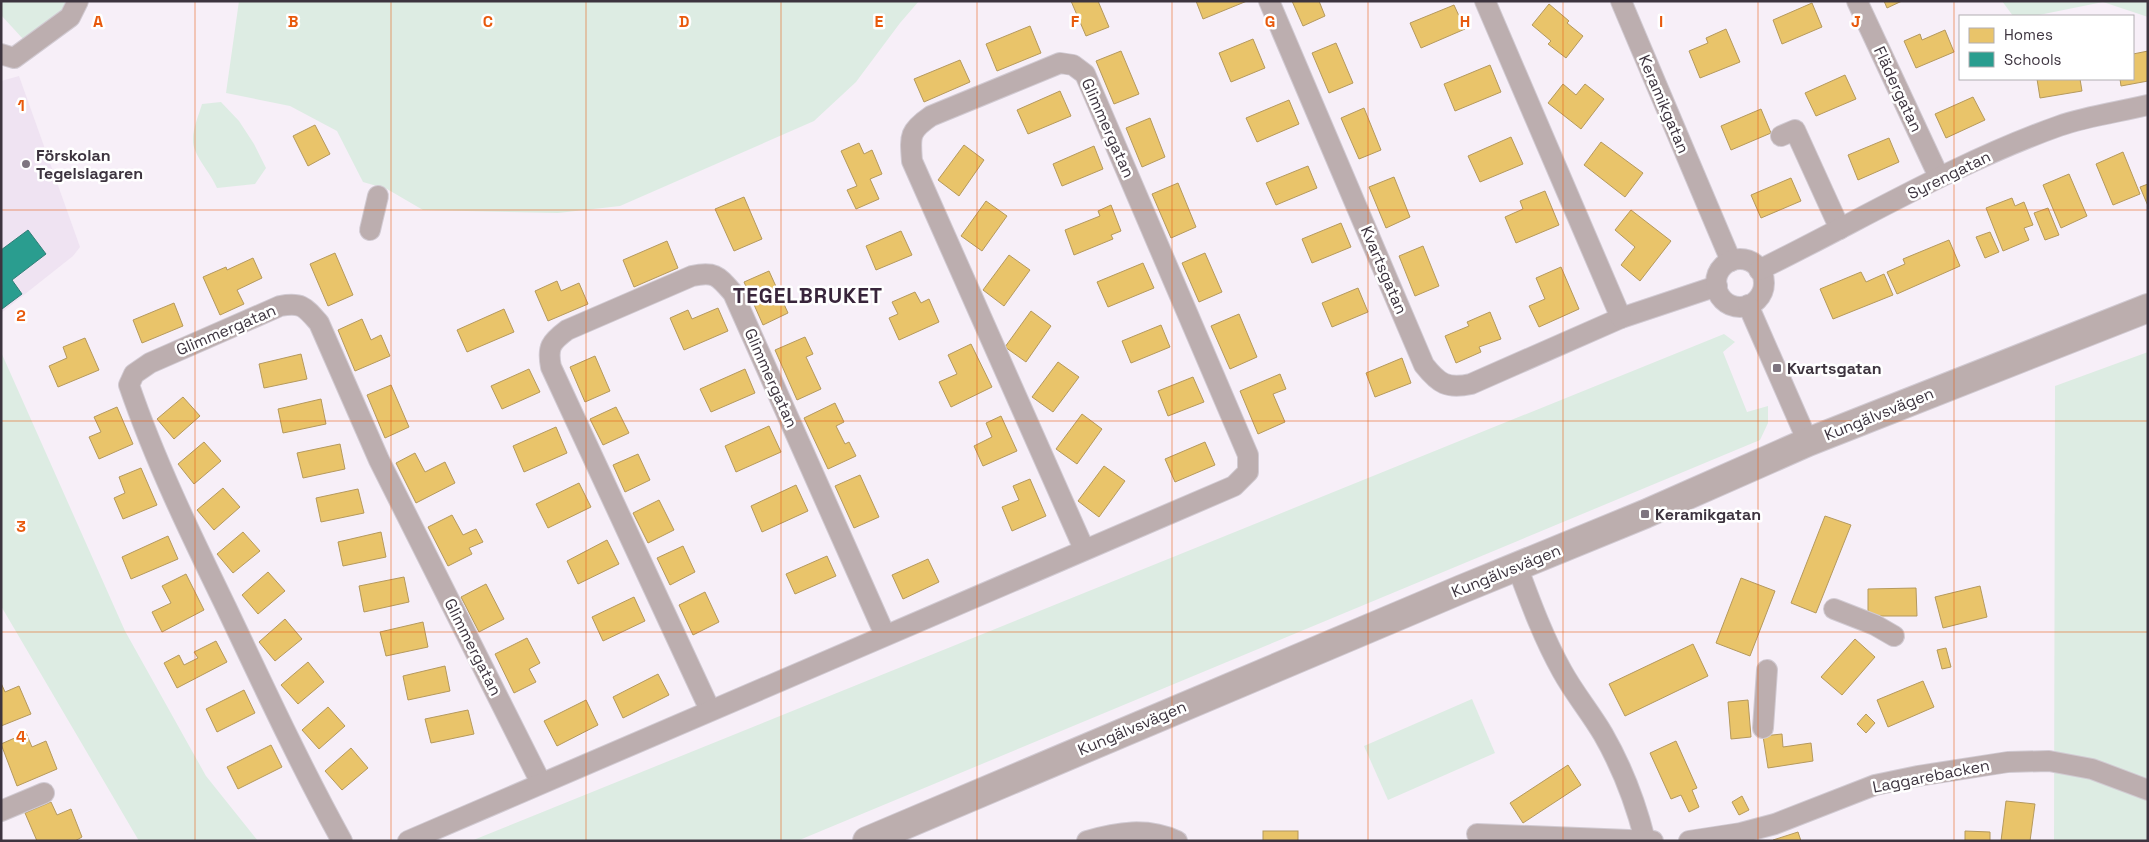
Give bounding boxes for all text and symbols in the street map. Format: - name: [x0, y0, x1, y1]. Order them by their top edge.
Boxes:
- text: A: [93, 11, 103, 32]
- text: B: [288, 11, 298, 32]
- text: C: [483, 11, 493, 32]
- text: D: [679, 11, 689, 32]
- text: E: [875, 11, 884, 32]
- text: F: [1071, 11, 1080, 32]
- text: G: [1265, 11, 1275, 32]
- text: H: [1460, 11, 1470, 32]
- text: I: [1659, 11, 1663, 32]
- text: J: [1851, 11, 1861, 32]
- legend: [1959, 15, 2134, 80]
- text: Homes: [2004, 25, 2053, 44]
- street label: Flädergatan: [1869, 43, 1927, 135]
- text: Schools: [2004, 50, 2062, 69]
- street label: Keramikgatan: [1634, 52, 1694, 156]
- street label: Glimmergatan: [1077, 75, 1139, 181]
- text: 1: [17, 95, 25, 116]
- place label: Förskolan Tegelslagaren: [36, 145, 143, 184]
- street label: Syrengatan: [1904, 146, 1994, 204]
- marker: Förskolan Tegelslagaren: [20, 158, 32, 170]
- street label: Kvartsgatan: [1356, 223, 1412, 317]
- district label: TEGELBRUKET: [733, 282, 883, 309]
- street label: Glimmergatan: [173, 300, 279, 360]
- text: 2: [16, 305, 26, 326]
- street label: Glimmergatan: [740, 325, 802, 431]
- place label: Kvartsgatan: [1787, 358, 1882, 379]
- marker: Kvartsgatan: [1771, 362, 1783, 374]
- street label: Kungälvsvägen: [1821, 383, 1937, 445]
- place label: Keramikgatan: [1655, 504, 1761, 525]
- marker: Keramikgatan: [1639, 508, 1651, 520]
- text: 3: [16, 516, 26, 537]
- street label: Kungälvsvägen: [1448, 540, 1564, 602]
- street label: Glimmergatan: [439, 595, 507, 699]
- street label: Kungälvsvägen: [1074, 696, 1190, 760]
- text: 4: [16, 726, 26, 747]
- street label: Laggarebacken: [1871, 754, 1991, 798]

